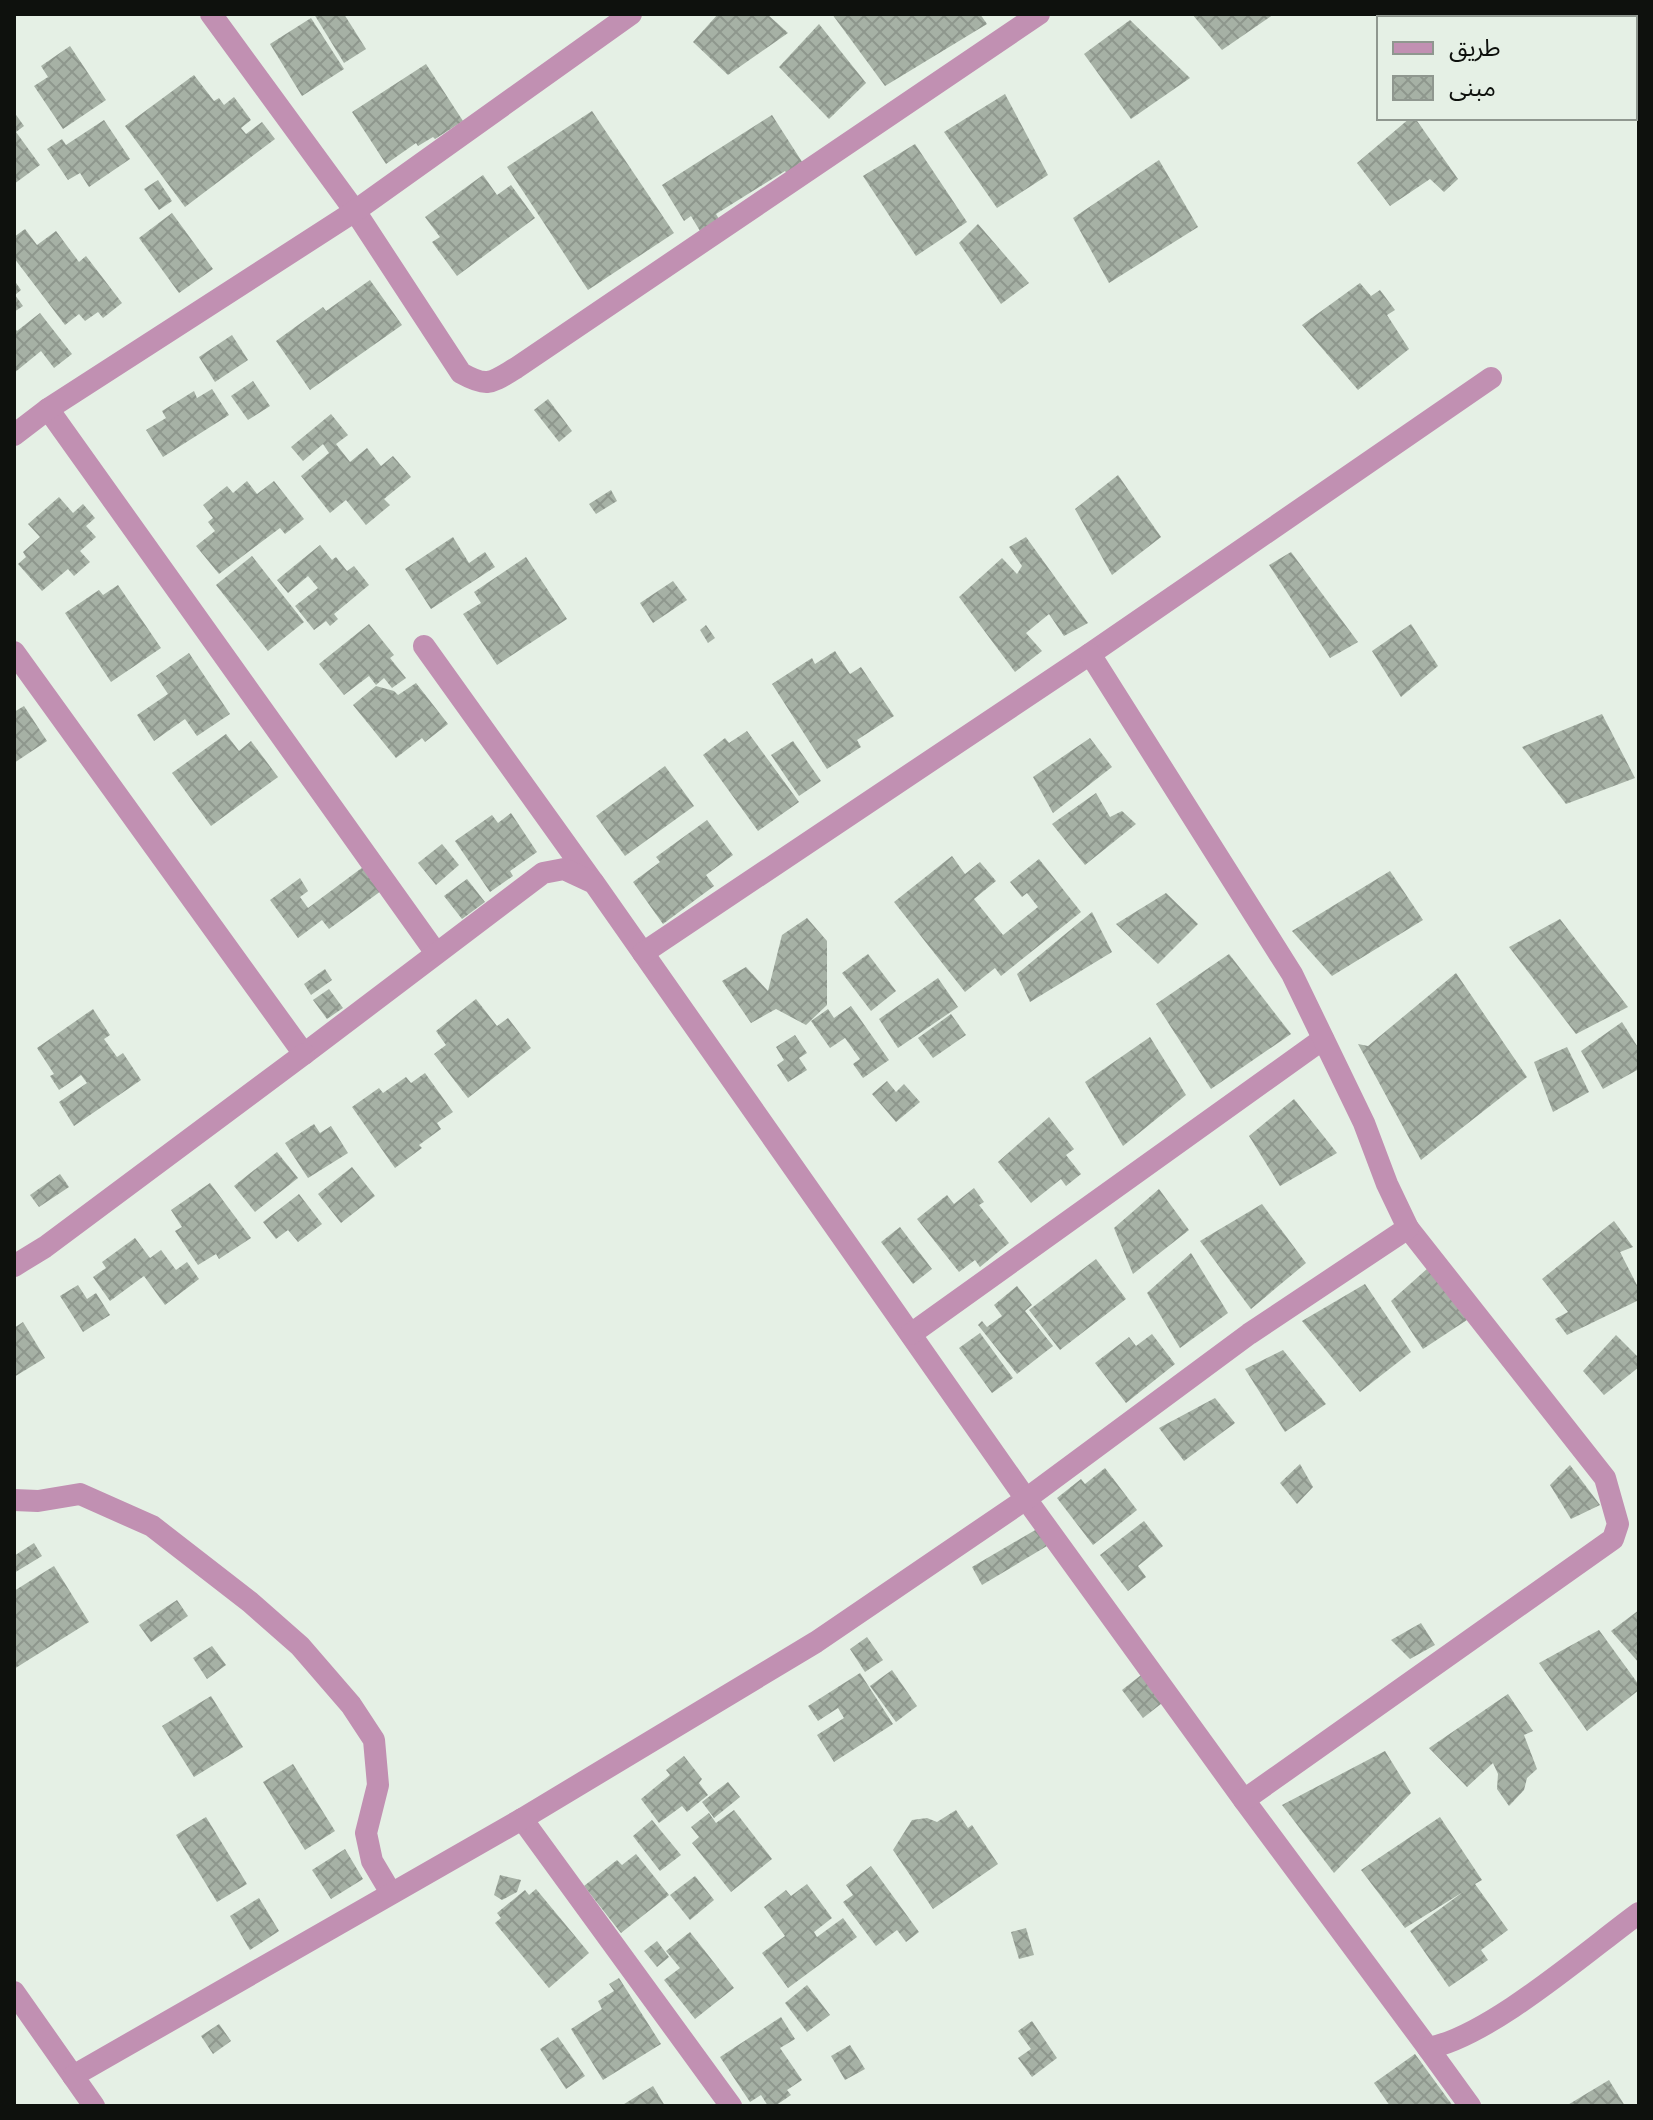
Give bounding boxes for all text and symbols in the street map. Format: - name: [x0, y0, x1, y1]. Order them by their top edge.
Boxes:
- legend: [1377, 16, 1637, 120]
- text: طريق: [1449, 34, 1501, 63]
- text: مبنى: [1449, 74, 1496, 101]

